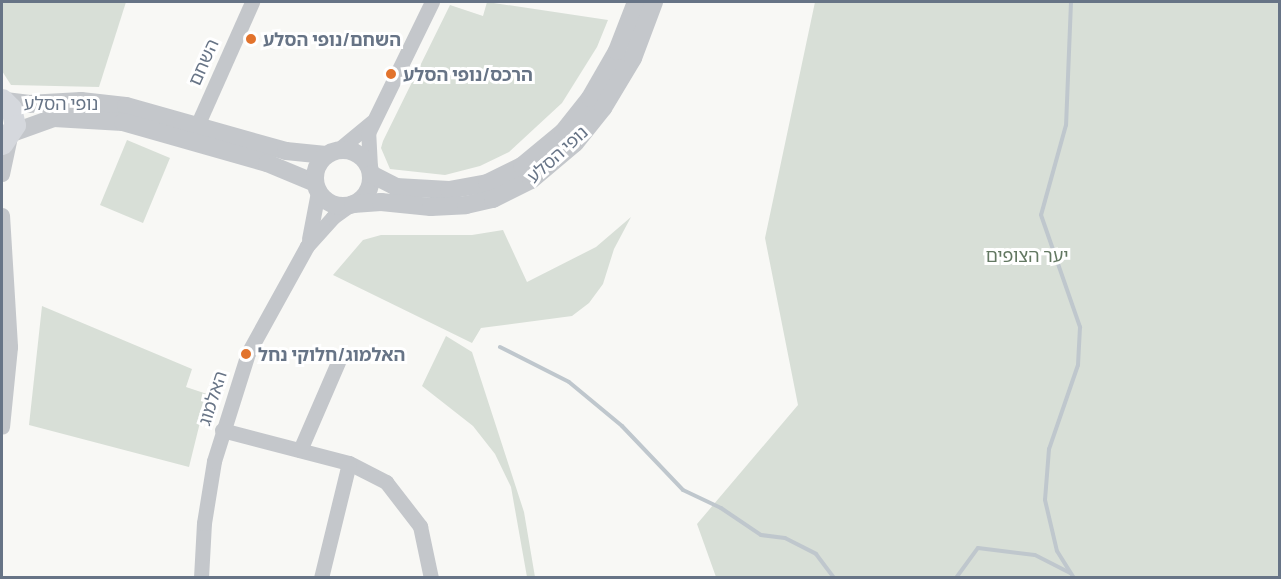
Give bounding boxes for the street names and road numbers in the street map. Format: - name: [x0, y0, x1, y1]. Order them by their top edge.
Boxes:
- street label: השחם: [183, 35, 223, 89]
- street label: נופי הסלע: [24, 92, 98, 114]
- street label: נופי הסלע: [522, 121, 592, 187]
- street label: האלמוג: [193, 368, 231, 428]

